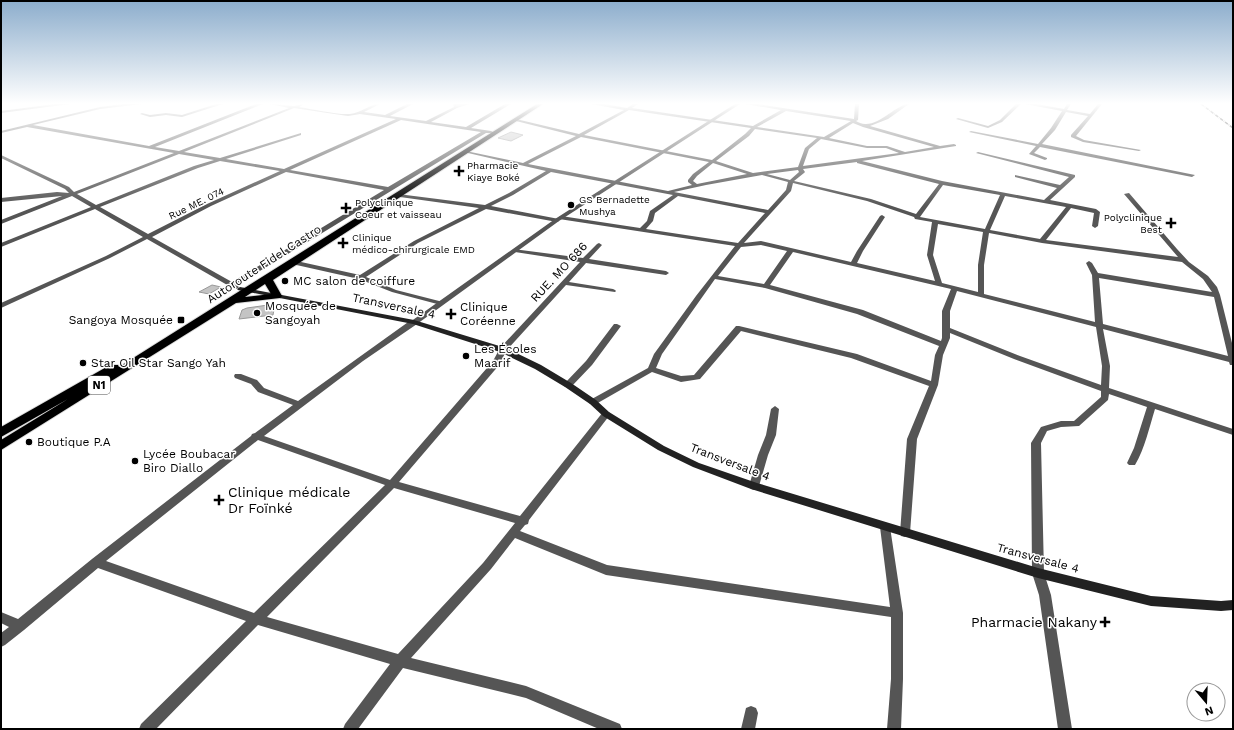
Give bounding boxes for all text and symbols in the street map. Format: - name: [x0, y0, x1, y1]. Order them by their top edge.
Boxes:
- place label: Pharmacie Kiaye Boké: [467, 160, 520, 183]
- marker: Pharmacie Kiaye Boké: [454, 166, 464, 176]
- street label: Rue ME. 074: [167, 185, 226, 222]
- place label: GS Bernadette Mushya: [579, 194, 650, 217]
- place label: Polyclinique Coeur et vaisseau: [355, 197, 442, 220]
- marker: GS Bernadette Mushya: [566, 200, 576, 210]
- marker: Polyclinique Coeur et vaisseau: [340, 202, 352, 214]
- place label: Polyclinique Best: [1104, 212, 1163, 235]
- marker: Polyclinique Best: [1165, 217, 1177, 229]
- street label: Autoroute Fidel Castro: [204, 222, 324, 306]
- place label: Clinique médico-chirurgicale EMD: [352, 232, 475, 255]
- marker: Clinique médico-chirurgicale EMD: [337, 237, 349, 249]
- street label: RUE. MO 686: [528, 239, 590, 305]
- place label: MC salon de coiffure: [293, 274, 415, 288]
- marker: MC salon de coiffure: [280, 276, 290, 286]
- street label: Transversale 4: [351, 290, 437, 322]
- place label: Mosquée de Sangoyah: [265, 299, 336, 327]
- place label: Clinique Coréenne: [460, 300, 516, 328]
- marker: Mosquée de Sangoyah: [252, 308, 262, 318]
- marker: Clinique Coréenne: [445, 308, 457, 320]
- place label: Sangoya Mosquée: [69, 313, 173, 327]
- marker: Sangoya Mosquée: [176, 315, 186, 325]
- place label: Les Écoles Maarif: [474, 342, 537, 370]
- marker: Les Écoles Maarif: [461, 351, 471, 361]
- place label: Star Oil Star Sango Yah: [91, 356, 226, 370]
- marker: Star Oil Star Sango Yah: [78, 358, 88, 368]
- road number: N1: [88, 376, 110, 394]
- place label: Boutique P.A: [37, 435, 111, 449]
- marker: Boutique P.A: [24, 437, 34, 447]
- street label: Transversale 4: [688, 440, 772, 484]
- place label: Lycée Boubacar Biro Diallo: [143, 447, 235, 475]
- marker: Lycée Boubacar Biro Diallo: [130, 456, 140, 466]
- place label: Clinique médicale Dr Foïnké: [228, 484, 350, 516]
- marker: Clinique médicale Dr Foïnké: [213, 494, 225, 506]
- street label: Transversale 4: [995, 540, 1081, 576]
- place label: Pharmacie Nakany: [971, 614, 1098, 630]
- marker: Pharmacie Nakany: [1100, 617, 1110, 627]
- north arrow: [1186, 682, 1226, 722]
- text: N: [1203, 704, 1215, 718]

